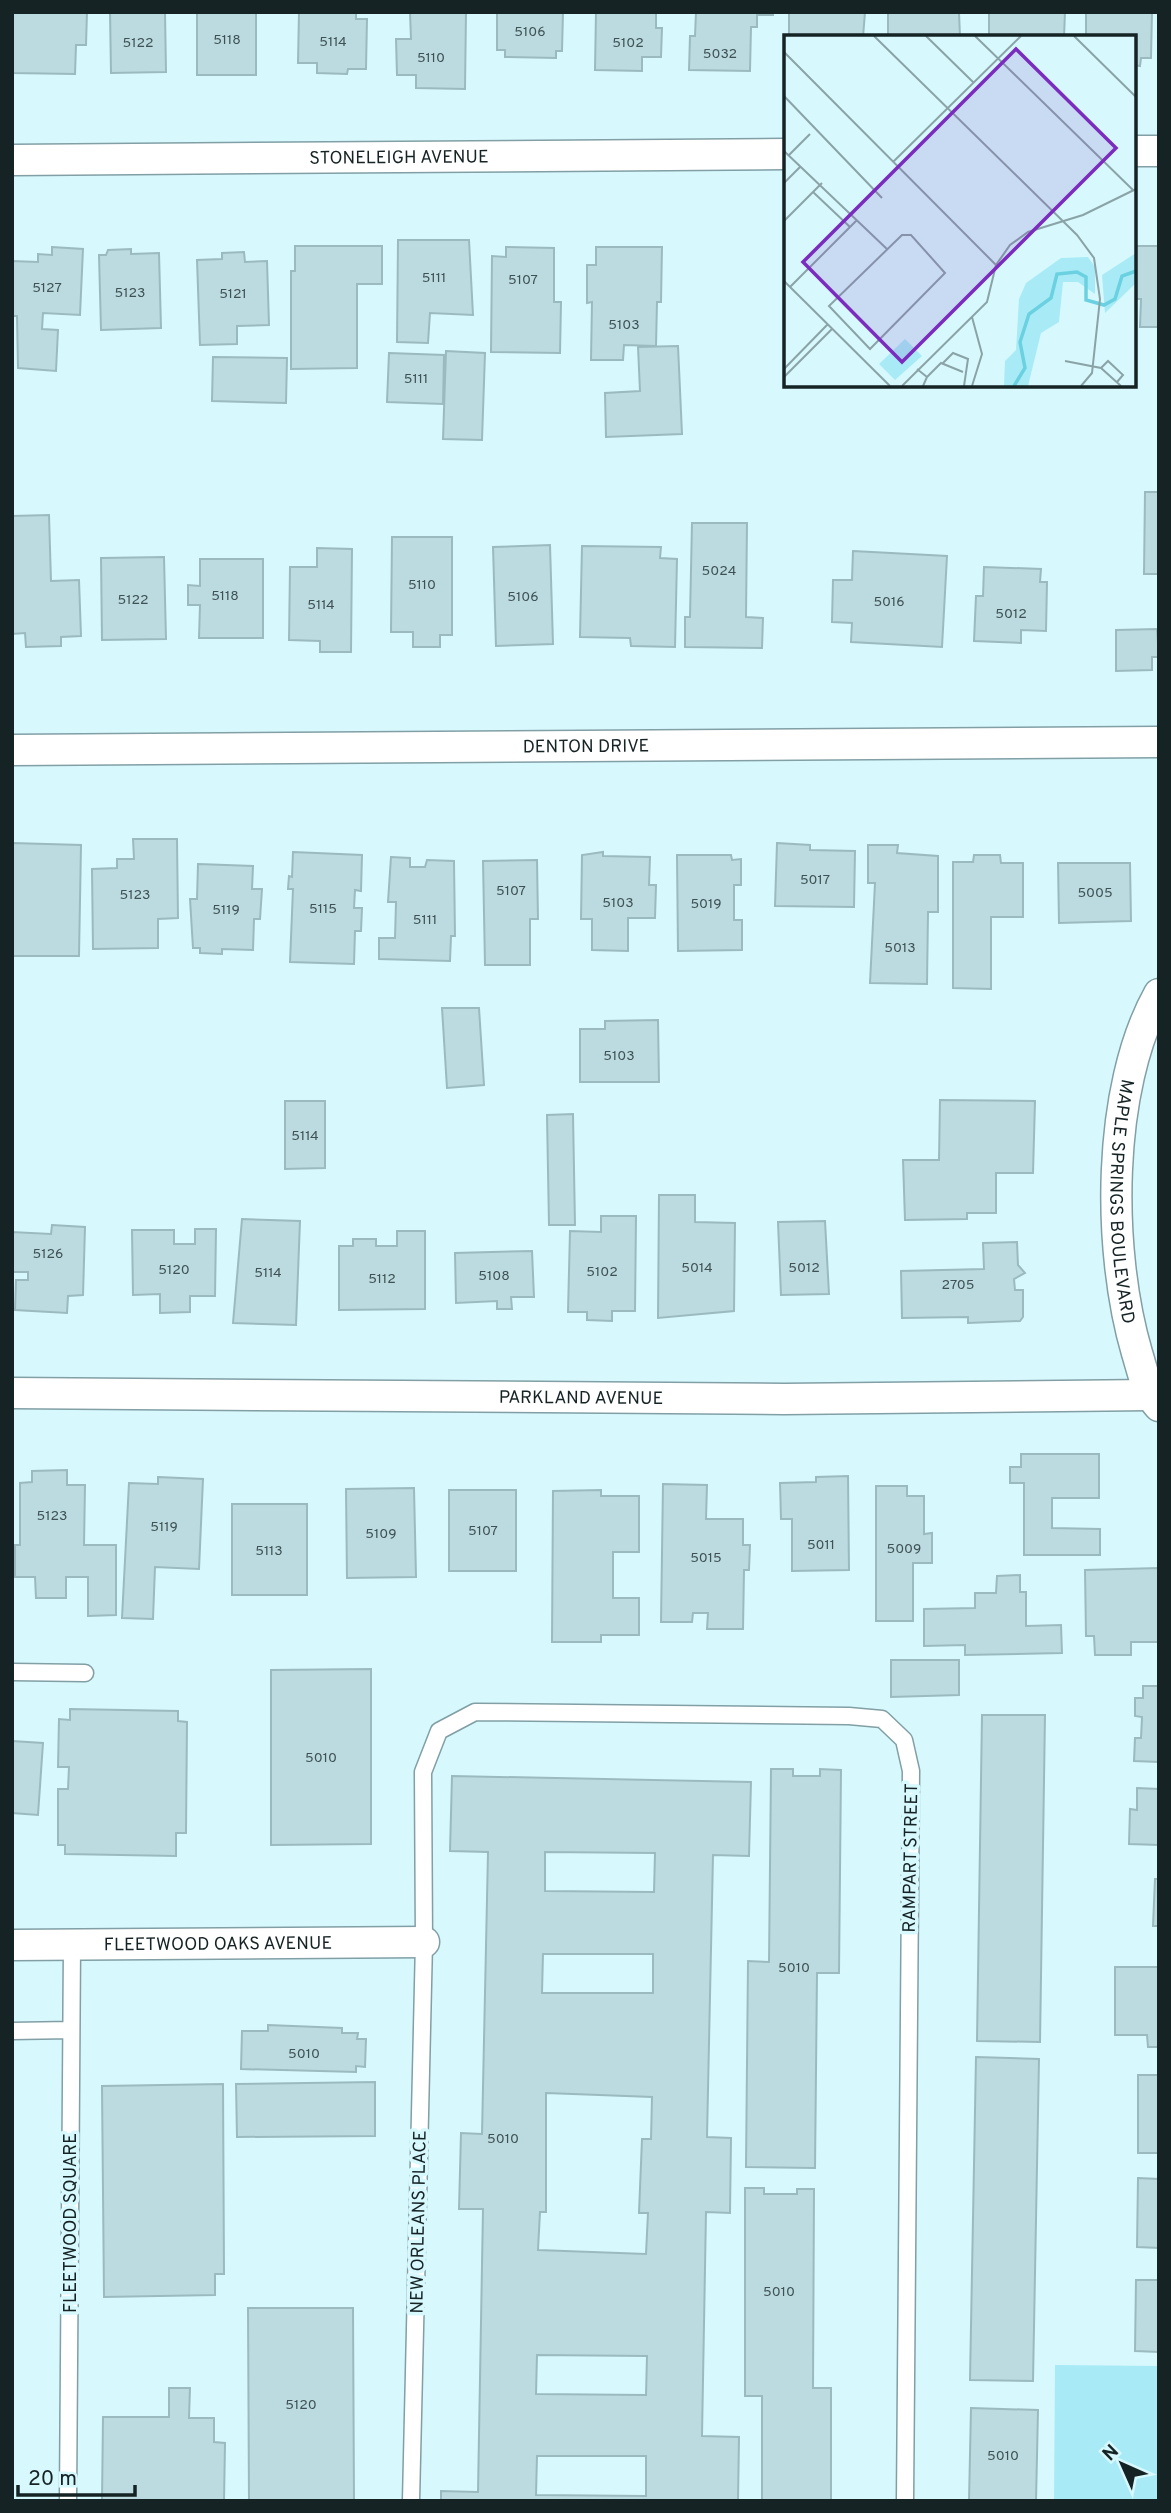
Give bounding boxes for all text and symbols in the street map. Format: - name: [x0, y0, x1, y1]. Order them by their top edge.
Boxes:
- house number: 5106: [514, 24, 546, 41]
- house number: 5118: [213, 32, 241, 49]
- house number: 5114: [319, 34, 347, 51]
- house number: 5122: [122, 35, 154, 52]
- house number: 5102: [612, 35, 644, 52]
- inset map: [784, 35, 1136, 387]
- house number: 5032: [703, 46, 737, 63]
- house number: 5110: [417, 50, 445, 67]
- street label: STONELEIGH AVENUE: [309, 146, 489, 171]
- house number: 5111: [422, 270, 446, 287]
- house number: 5107: [508, 272, 538, 289]
- house number: 5127: [32, 280, 62, 297]
- house number: 5123: [115, 285, 145, 302]
- house number: 5121: [219, 286, 247, 303]
- house number: 5103: [608, 317, 640, 334]
- house number: 5111: [404, 371, 428, 388]
- house number: 5024: [702, 563, 736, 580]
- house number: 5110: [408, 577, 436, 594]
- house number: 5118: [211, 588, 239, 605]
- house number: 5106: [507, 589, 539, 606]
- house number: 5122: [117, 592, 149, 609]
- house number: 5016: [873, 594, 905, 611]
- house number: 5114: [307, 597, 335, 614]
- house number: 5012: [995, 606, 1027, 623]
- street label: DENTON DRIVE: [523, 736, 649, 759]
- house number: 5017: [800, 872, 830, 889]
- house number: 5107: [496, 883, 526, 900]
- house number: 5005: [1077, 885, 1113, 902]
- house number: 5123: [120, 887, 150, 904]
- house number: 5103: [602, 895, 634, 912]
- house number: 5019: [690, 896, 722, 913]
- house number: 5115: [309, 901, 337, 918]
- house number: 5119: [212, 902, 240, 919]
- house number: 5111: [413, 912, 437, 929]
- house number: 5013: [884, 940, 916, 957]
- house number: 5103: [603, 1048, 635, 1065]
- street label: MAPLE SPRINGS BOULEVARD: [1103, 1077, 1139, 1326]
- house number: 5114: [291, 1128, 319, 1145]
- house number: 5126: [33, 1246, 63, 1263]
- house number: 5014: [681, 1260, 713, 1277]
- house number: 5012: [788, 1260, 820, 1277]
- house number: 5120: [158, 1262, 190, 1279]
- house number: 5102: [586, 1264, 618, 1281]
- house number: 5114: [254, 1265, 282, 1282]
- house number: 5108: [478, 1268, 510, 1285]
- house number: 5112: [368, 1271, 396, 1288]
- house number: 2705: [942, 1277, 975, 1294]
- street label: PARKLAND AVENUE: [499, 1387, 663, 1411]
- house number: 5123: [37, 1508, 67, 1525]
- house number: 5119: [150, 1519, 178, 1536]
- house number: 5107: [468, 1523, 498, 1540]
- house number: 5109: [365, 1526, 397, 1543]
- house number: 5011: [807, 1537, 835, 1554]
- house number: 5009: [887, 1541, 921, 1558]
- house number: 5113: [255, 1543, 283, 1560]
- house number: 5015: [690, 1550, 722, 1567]
- house number: 5010: [305, 1750, 337, 1767]
- street label: RAMPART STREET: [899, 1783, 924, 1933]
- street label: FLEETWOOD OAKS AVENUE: [104, 1933, 332, 1957]
- house number: 5010: [778, 1960, 810, 1977]
- house number: 5010: [288, 2046, 320, 2063]
- street label: NEW ORLEANS PLACE: [406, 2130, 433, 2314]
- house number: 5010: [487, 2131, 519, 2148]
- street label: FLEETWOOD SQUARE: [60, 2133, 83, 2313]
- house number: 5010: [763, 2284, 795, 2301]
- house number: 5120: [285, 2397, 317, 2414]
- north arrow: [1087, 2429, 1157, 2499]
- text: N: [1098, 2440, 1125, 2467]
- house number: 5010: [987, 2448, 1019, 2465]
- scale bar: [18, 2454, 135, 2498]
- text: 20 m: [28, 2466, 77, 2493]

